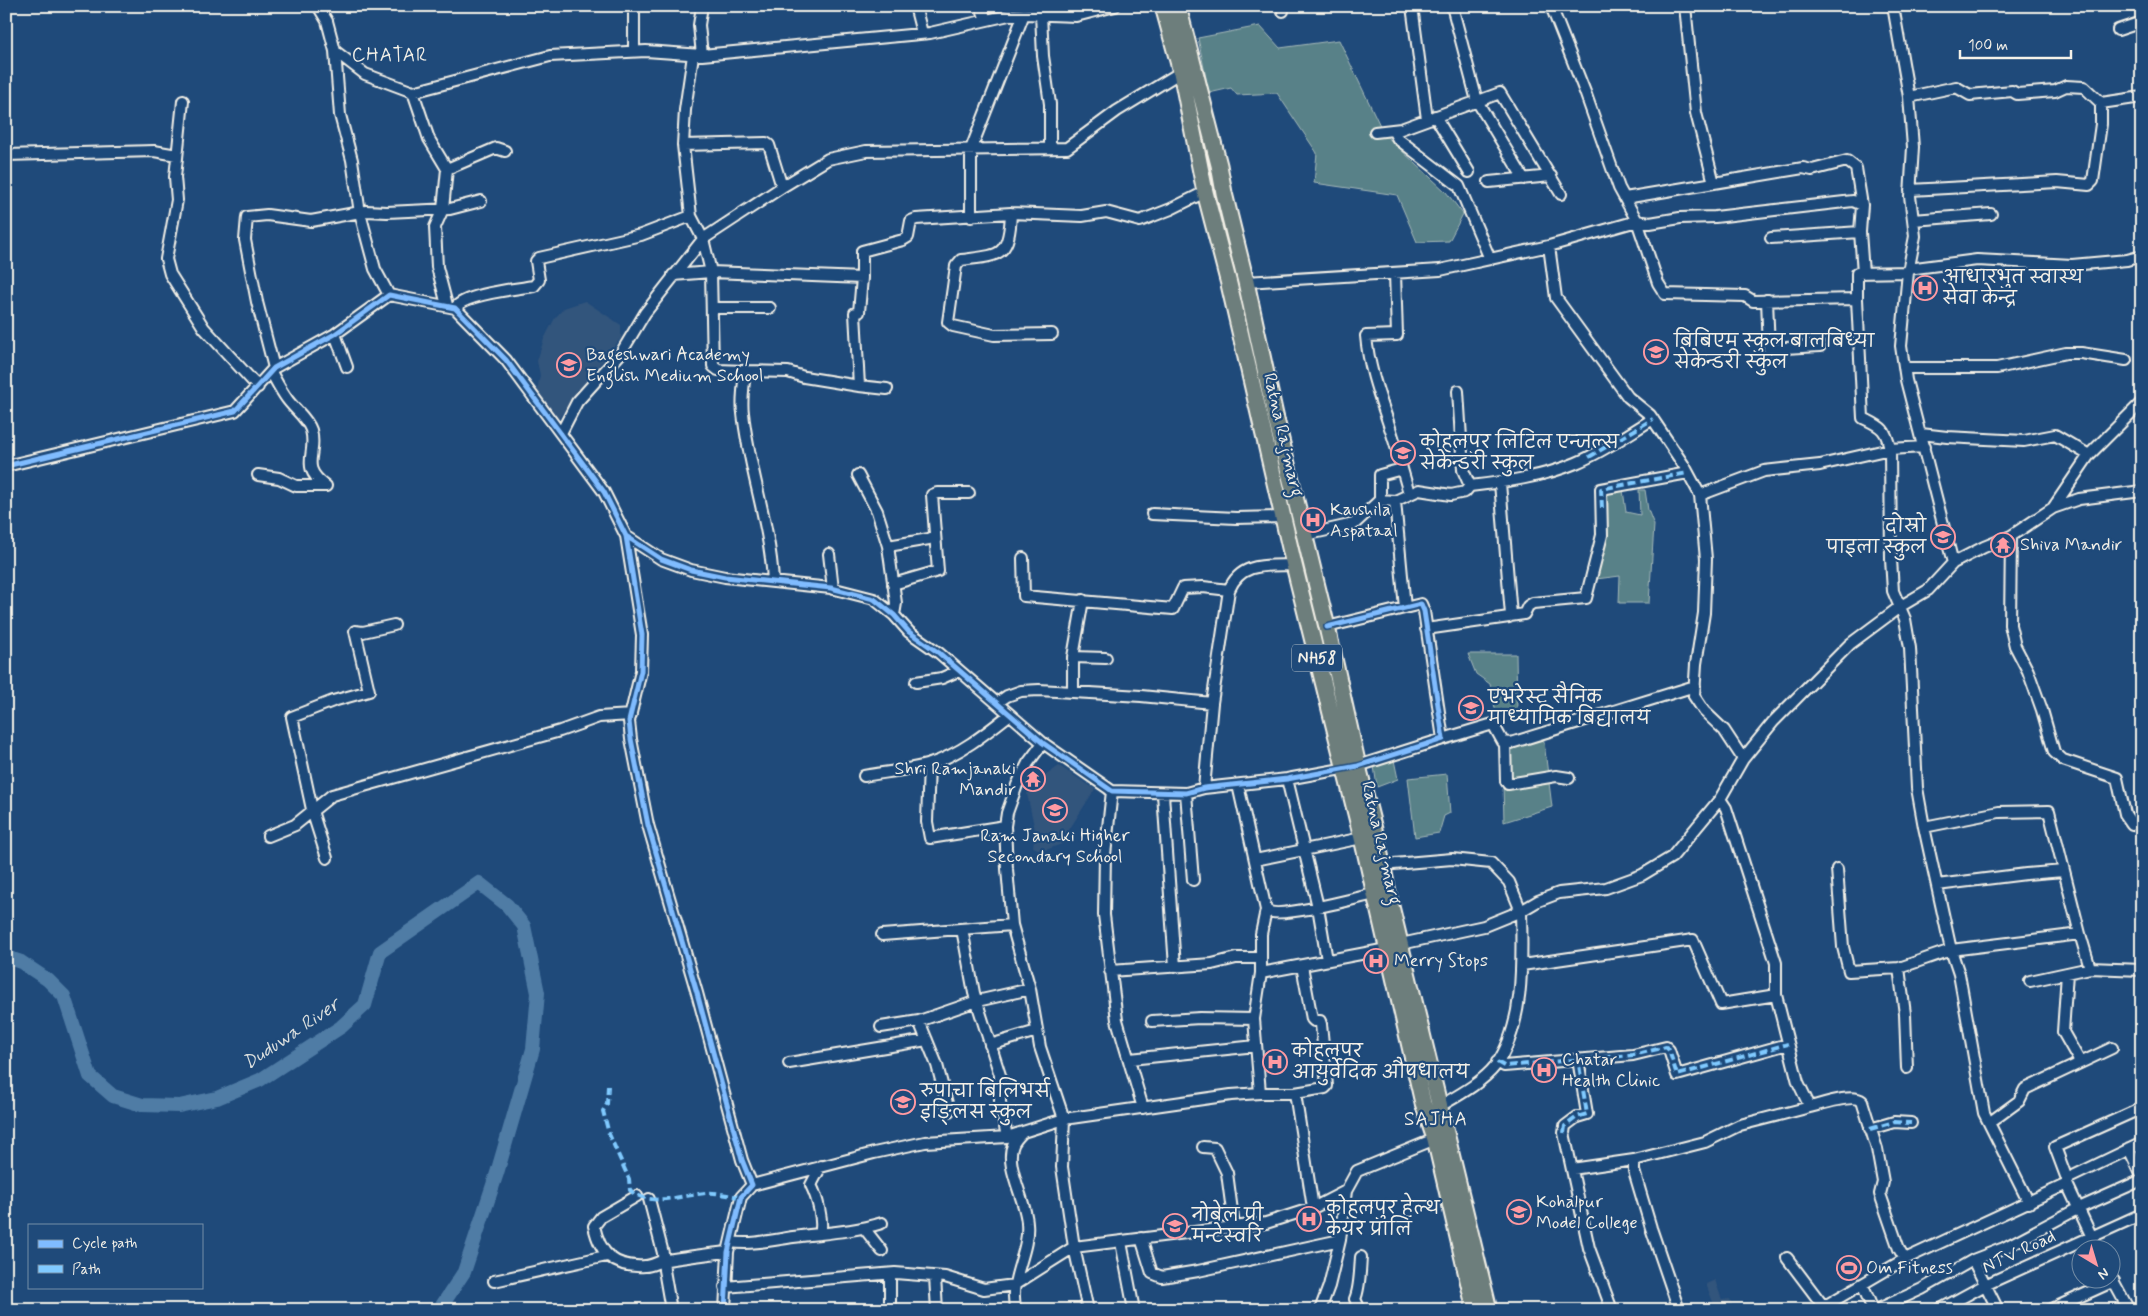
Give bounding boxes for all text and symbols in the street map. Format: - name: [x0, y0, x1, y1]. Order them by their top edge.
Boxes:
- scale bar: [1960, 28, 2072, 60]
- text: 100 m: [1968, 36, 2008, 56]
- district label: CHATAR: [352, 43, 428, 68]
- place label: आधारभुत स्वास्थ सेवा केन्द्र: [1942, 266, 2085, 311]
- hospital icon: आधारभुत स्वास्थ सेवा केन्द्र: [1912, 275, 1938, 301]
- place label: बिबिएम स्कुल बालबिध्या सेकेन्डरी स्कुल: [1673, 327, 1876, 376]
- school or university icon: बिबिएम स्कुल बालबिध्या सेकेन्डरी स्कुल: [1643, 339, 1669, 365]
- place label: Bageshwari Academy English Medium School: [586, 343, 763, 390]
- school or university icon: Bageshwari Academy English Medium School: [556, 352, 582, 378]
- street label: Ratna Rajmarg: [1255, 371, 1309, 500]
- place label: कोहलपुर लिटिल एन्जल्स सेकेन्डरी स्कुल: [1419, 428, 1621, 477]
- school or university icon: कोहलपुर लिटिल एन्जल्स सेकेन्डरी स्कुल: [1390, 440, 1416, 466]
- place label: Kaushila Aspataal: [1330, 498, 1398, 543]
- hospital icon: Kaushila Aspataal: [1300, 507, 1326, 533]
- place label: दोस्रो पाइला स्कुल: [1825, 512, 1928, 561]
- school or university icon: दोस्रो पाइला स्कुल: [1930, 524, 1956, 550]
- temple icon: Shiva Mandir: [1990, 532, 2016, 558]
- place label: Shiva Mandir: [2020, 533, 2123, 557]
- road number: NH58: [1292, 644, 1342, 671]
- place label: एभरेस्ट सैनिक माध्यामिक बिद्यालय: [1487, 680, 1652, 731]
- school or university icon: एभरेस्ट सैनिक माध्यामिक बिद्यालय: [1458, 695, 1484, 721]
- place label: Shri Ramjanaki Mandir: [895, 757, 1016, 802]
- temple icon: Shri Ramjanaki Mandir: [1020, 766, 1046, 792]
- street label: Ratna Rajmarg: [1353, 779, 1407, 908]
- school or university icon: Ram Janaki Higher Secondary School: [1042, 797, 1068, 823]
- place label: Ram Janaki Higher Secondary School: [980, 824, 1130, 869]
- hospital icon: Merry Stops: [1363, 948, 1389, 974]
- place label: Merry Stops: [1394, 949, 1488, 973]
- water label: Duduwa River: [238, 991, 347, 1076]
- place label: कोहलपुर आयुर्वेदिक औषधालय: [1291, 1037, 1471, 1086]
- place label: Chatar Health Clinic: [1562, 1048, 1660, 1093]
- hospital icon: कोहलपुर आयुर्वेदिक औषधालय: [1262, 1049, 1288, 1075]
- hospital icon: Chatar Health Clinic: [1531, 1057, 1557, 1083]
- place label: रुपाचा बिलिभर्स इङ्लिस स्कुल: [919, 1077, 1051, 1126]
- school or university icon: रुपाचा बिलिभर्स इङ्लिस स्कुल: [890, 1089, 916, 1115]
- district label: SAJHA: [1404, 1107, 1468, 1132]
- place label: Kohalpur Model College: [1536, 1190, 1638, 1235]
- place label: कोहलपुर हेल्थ केयर प्रालि: [1325, 1192, 1441, 1242]
- place label: नोबेल प्री मन्टेस्वरि: [1191, 1199, 1264, 1249]
- school or university icon: Kohalpur Model College: [1506, 1199, 1532, 1225]
- hospital icon: कोहलपुर हेल्थ केयर प्रालि: [1296, 1206, 1322, 1232]
- school or university icon: नोबेल प्री मन्टेस्वरि: [1162, 1213, 1188, 1239]
- legend: [28, 1224, 202, 1288]
- street label: NTV Road: [1978, 1224, 2060, 1280]
- text: Cycle path: [72, 1234, 137, 1254]
- north arrow: [2070, 1238, 2120, 1288]
- sports icon: Om Fitness: [1836, 1255, 1862, 1281]
- place label: Om Fitness: [1866, 1256, 1953, 1280]
- text: Path: [72, 1260, 101, 1280]
- text: N: [2094, 1263, 2113, 1283]

